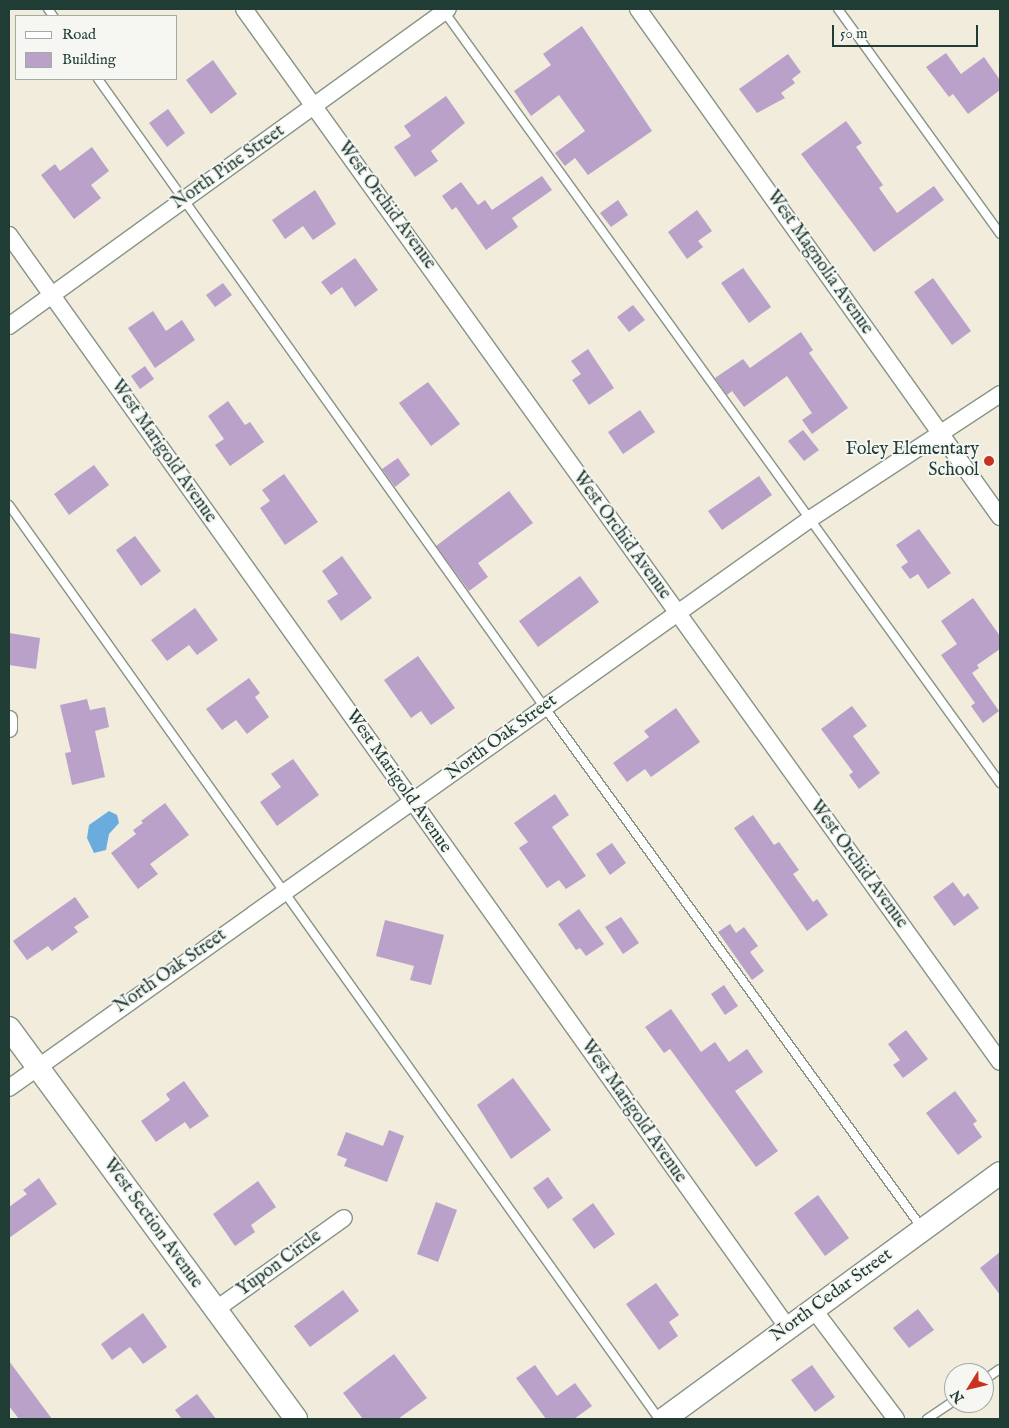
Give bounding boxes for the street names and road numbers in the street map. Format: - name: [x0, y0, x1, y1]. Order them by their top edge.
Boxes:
- street label: North Pine Street: [168, 121, 290, 215]
- street label: West Orchid Avenue: [332, 138, 440, 274]
- street label: West Magnolia Avenue: [761, 187, 877, 339]
- street label: West Marigold Avenue: [105, 376, 221, 528]
- street label: West Orchid Avenue: [567, 468, 675, 604]
- street label: North Oak Street: [442, 690, 562, 786]
- street label: West Marigold Avenue: [340, 706, 456, 858]
- street label: West Orchid Avenue: [804, 797, 912, 933]
- street label: North Oak Street: [111, 925, 231, 1019]
- street label: West Marigold Avenue: [575, 1036, 691, 1188]
- street label: West Section Avenue: [98, 1155, 206, 1293]
- street label: Yupon Circle: [234, 1226, 326, 1302]
- street label: North Cedar Street: [767, 1245, 897, 1347]

